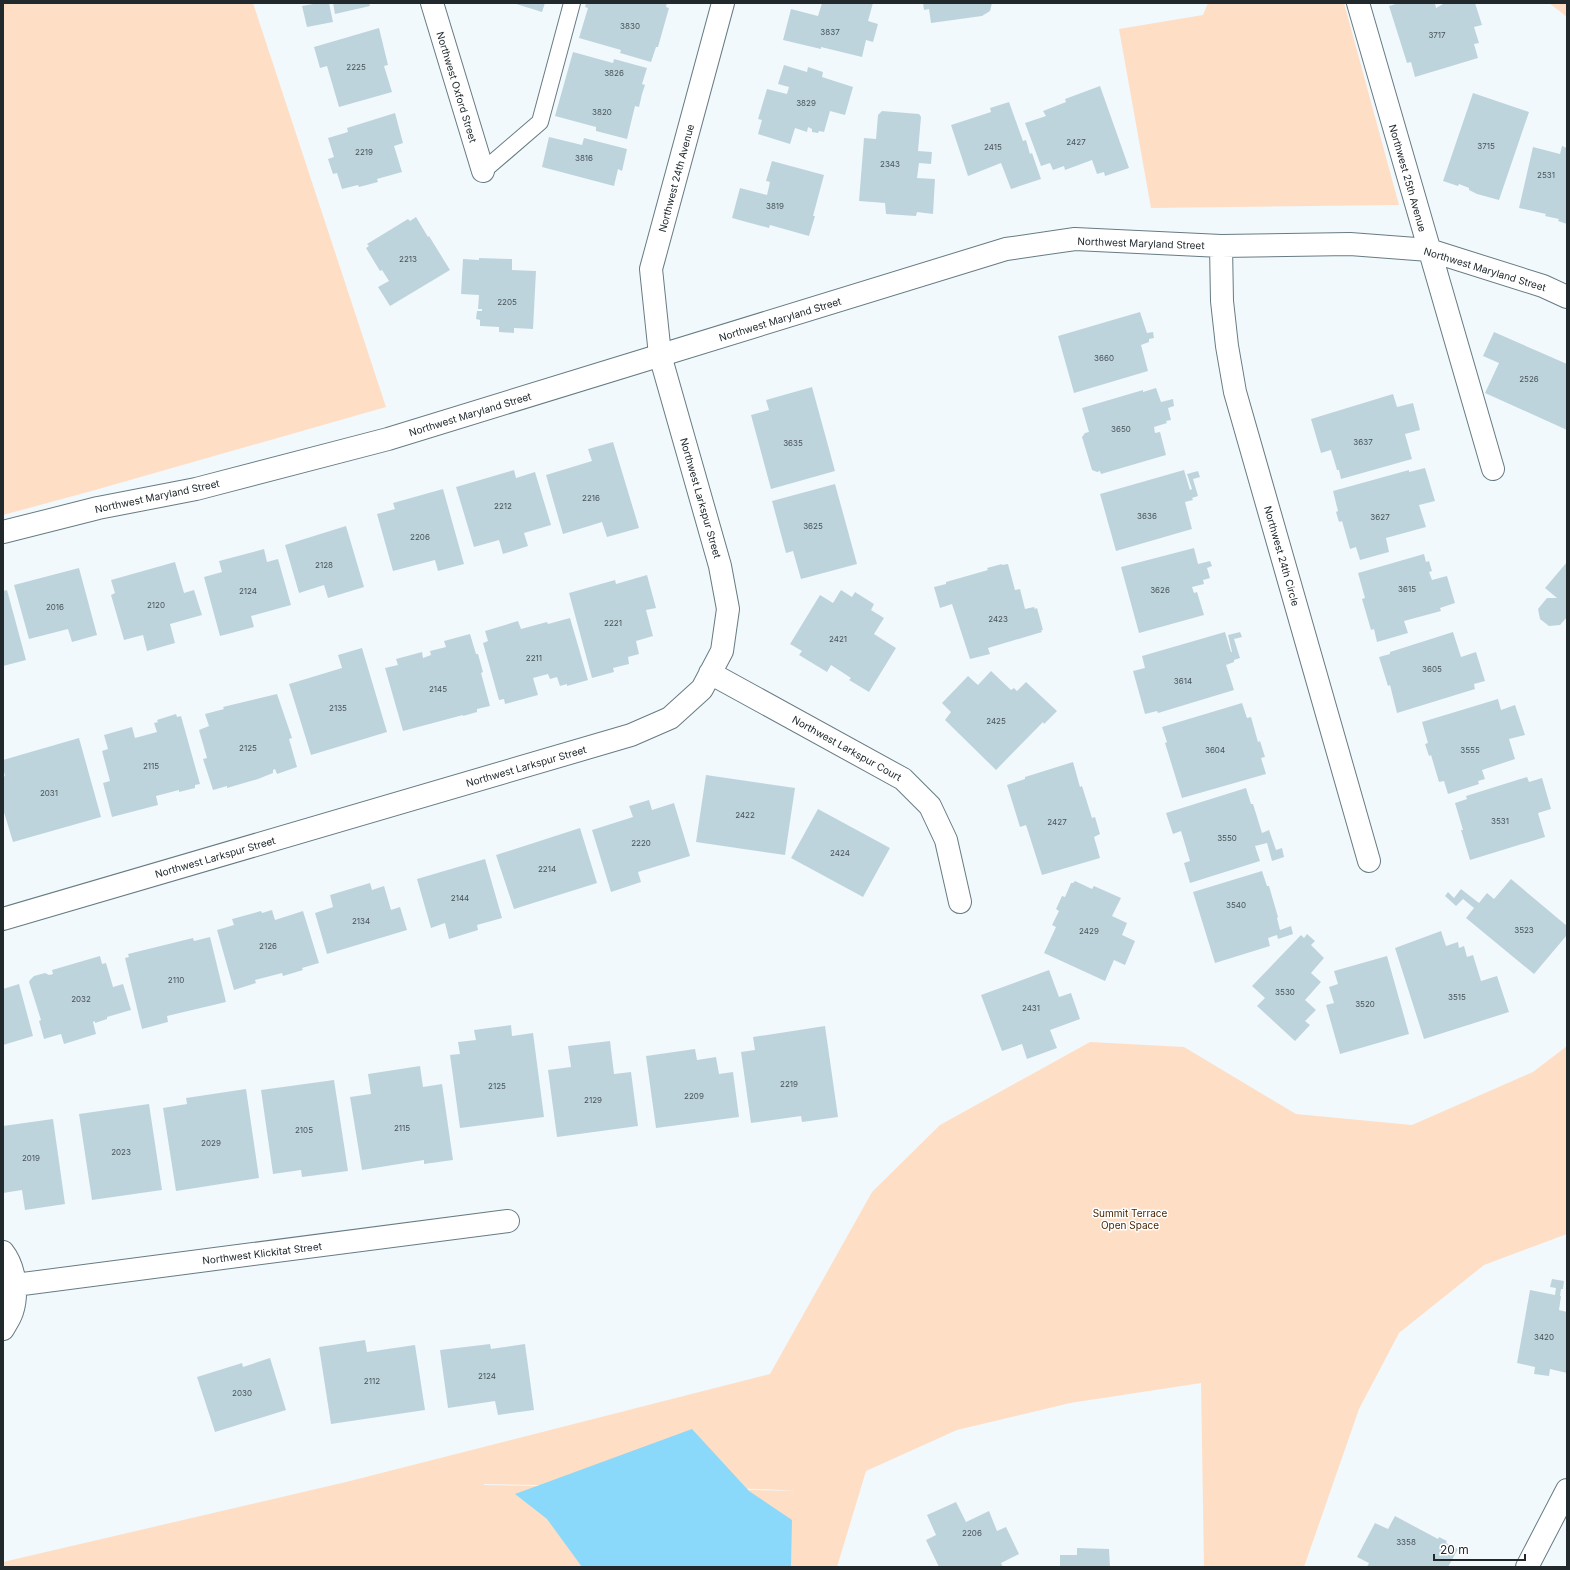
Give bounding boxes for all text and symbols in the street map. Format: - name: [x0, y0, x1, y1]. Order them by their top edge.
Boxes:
- house number: 3830: [620, 21, 640, 31]
- house number: 3837: [820, 27, 840, 37]
- street label: Northwest Oxford Street: [434, 30, 480, 145]
- house number: 3717: [1428, 30, 1446, 40]
- house number: 2225: [346, 62, 366, 72]
- house number: 3826: [604, 68, 624, 78]
- house number: 3829: [796, 98, 816, 108]
- house number: 3820: [592, 107, 612, 117]
- street label: Northwest 24th Avenue: [656, 123, 696, 233]
- street label: Northwest 25th Avenue: [1387, 123, 1429, 233]
- house number: 2427: [1066, 137, 1086, 147]
- house number: 3715: [1477, 141, 1495, 151]
- house number: 2415: [984, 142, 1002, 152]
- house number: 2219: [355, 147, 373, 157]
- house number: 3816: [575, 153, 593, 163]
- house number: 2343: [880, 159, 900, 169]
- house number: 2531: [1537, 170, 1555, 180]
- house number: 3819: [766, 201, 784, 211]
- street label: Northwest Maryland Street: [1077, 235, 1205, 251]
- street label: Northwest Maryland Street: [1422, 245, 1548, 294]
- house number: 2213: [399, 254, 417, 264]
- street label: Northwest Maryland Street: [717, 294, 843, 343]
- house number: 2205: [497, 297, 517, 307]
- house number: 3660: [1094, 353, 1114, 363]
- house number: 2526: [1519, 374, 1539, 384]
- street label: Northwest Maryland Street: [407, 389, 533, 438]
- house number: 3650: [1111, 424, 1131, 434]
- street label: Northwest Larkspur Street: [678, 436, 724, 560]
- house number: 3637: [1353, 437, 1373, 447]
- house number: 3635: [783, 438, 803, 448]
- street label: Northwest Maryland Street: [94, 477, 221, 515]
- house number: 2216: [582, 493, 600, 503]
- house number: 2212: [494, 501, 512, 511]
- street label: Northwest 24th Circle: [1262, 505, 1302, 608]
- house number: 3636: [1137, 511, 1157, 521]
- house number: 3627: [1370, 512, 1390, 522]
- house number: 3625: [803, 521, 823, 531]
- house number: 2206: [410, 532, 430, 542]
- house number: 2128: [315, 560, 333, 570]
- house number: 3615: [1398, 584, 1416, 594]
- house number: 3626: [1150, 585, 1170, 595]
- house number: 2124: [239, 586, 257, 596]
- house number: 2120: [147, 600, 165, 610]
- house number: 2016: [46, 602, 64, 612]
- house number: 2423: [988, 614, 1008, 624]
- house number: 2221: [604, 618, 622, 628]
- house number: 2421: [829, 634, 847, 644]
- house number: 2211: [526, 653, 542, 663]
- house number: 3605: [1422, 664, 1442, 674]
- house number: 3614: [1174, 676, 1192, 686]
- house number: 2145: [429, 684, 447, 694]
- house number: 2135: [329, 703, 347, 713]
- street label: Northwest Larkspur Court: [790, 713, 904, 783]
- house number: 2425: [986, 716, 1006, 726]
- house number: 2125: [239, 743, 257, 753]
- street label: Northwest Larkspur Street: [464, 743, 588, 789]
- house number: 3604: [1205, 745, 1225, 755]
- house number: 3555: [1460, 745, 1480, 755]
- house number: 2115: [143, 761, 159, 771]
- house number: 2031: [40, 788, 58, 798]
- house number: 2422: [735, 810, 755, 820]
- house number: 3531: [1491, 816, 1509, 826]
- house number: 2427: [1047, 817, 1067, 827]
- house number: 3550: [1217, 833, 1237, 843]
- street label: Northwest Larkspur Street: [153, 834, 277, 880]
- house number: 2220: [631, 838, 651, 848]
- house number: 2424: [830, 848, 850, 858]
- house number: 2214: [538, 864, 556, 874]
- house number: 2144: [451, 893, 469, 903]
- house number: 3540: [1226, 900, 1246, 910]
- house number: 2134: [352, 916, 370, 926]
- house number: 3523: [1514, 925, 1534, 935]
- house number: 2429: [1079, 926, 1099, 936]
- house number: 2126: [259, 941, 277, 951]
- house number: 2110: [168, 975, 184, 985]
- house number: 3530: [1275, 987, 1295, 997]
- house number: 3515: [1448, 992, 1466, 1002]
- house number: 2032: [71, 994, 91, 1004]
- house number: 3520: [1355, 999, 1375, 1009]
- house number: 2431: [1022, 1003, 1040, 1013]
- house number: 2219: [780, 1079, 798, 1089]
- house number: 2125: [488, 1081, 506, 1091]
- house number: 2209: [684, 1091, 704, 1101]
- house number: 2129: [584, 1095, 602, 1105]
- house number: 2115: [394, 1123, 410, 1133]
- house number: 2105: [295, 1125, 313, 1135]
- house number: 2029: [201, 1138, 221, 1148]
- house number: 2023: [111, 1147, 131, 1157]
- house number: 2019: [22, 1153, 40, 1163]
- park label: Summit Terrace Open Space: [1093, 1207, 1168, 1231]
- street label: Northwest Klickitat Street: [202, 1240, 323, 1266]
- house number: 3420: [1534, 1332, 1554, 1342]
- house number: 2124: [478, 1371, 496, 1381]
- house number: 2112: [364, 1376, 380, 1386]
- house number: 2030: [232, 1388, 252, 1398]
- house number: 2206: [962, 1528, 982, 1538]
- scale bar: [1434, 1536, 1525, 1562]
- house number: 3358: [1396, 1537, 1416, 1547]
- text: 20 m: [1440, 1542, 1469, 1557]

